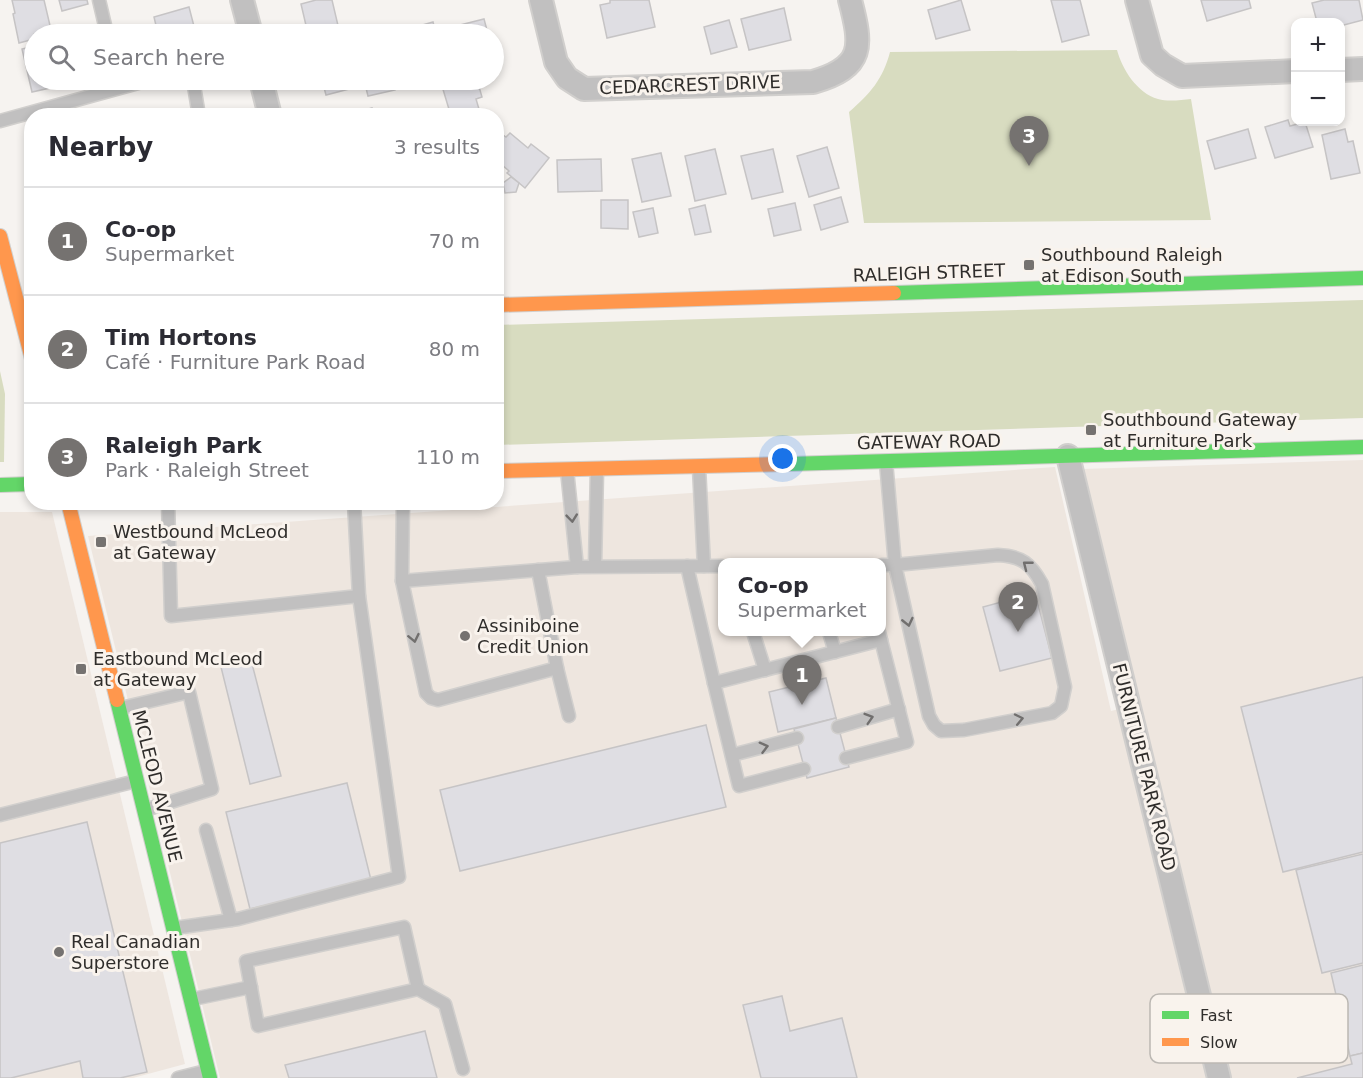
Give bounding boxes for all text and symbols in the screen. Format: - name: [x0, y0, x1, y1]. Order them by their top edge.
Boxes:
- map controls: [1291, 18, 1345, 126]
- button: +: [1291, 18, 1345, 72]
- search box: [24, 24, 504, 90]
- icon: search: [45, 41, 78, 74]
- text: Search here: [93, 45, 225, 70]
- street label: CEDARCREST DRIVE: [599, 71, 781, 98]
- button: −: [1291, 72, 1345, 126]
- pin: 3: [1010, 116, 1048, 166]
- text: Nearby: [48, 132, 153, 162]
- text: 3 results: [394, 135, 480, 159]
- text: Co-op: [105, 217, 176, 242]
- text: 1: [61, 229, 74, 253]
- text: 70 m: [429, 229, 480, 253]
- text: Supermarket: [105, 242, 234, 266]
- place label: Southbound Raleigh at Edison South: [1041, 244, 1223, 286]
- marker: Southbound Raleigh at Edison South: [1022, 258, 1036, 272]
- street label: RALEIGH STREET: [852, 259, 1007, 286]
- text: Tim Hortons: [105, 325, 257, 350]
- text: 2: [61, 337, 74, 361]
- text: 80 m: [429, 337, 480, 361]
- text: Café · Furniture Park Road: [105, 350, 366, 374]
- place label: Southbound Gateway at Furniture Park: [1103, 409, 1298, 451]
- marker: Southbound Gateway at Furniture Park: [1084, 423, 1098, 437]
- street label: GATEWAY ROAD: [857, 430, 1001, 453]
- text: Raleigh Park: [105, 433, 262, 458]
- your location: [768, 444, 797, 473]
- text: 3: [61, 445, 74, 469]
- text: 110 m: [416, 445, 480, 469]
- text: Park · Raleigh Street: [105, 458, 309, 482]
- one-way arrow: [565, 513, 578, 523]
- place label: Westbound McLeod at Gateway: [113, 521, 288, 563]
- marker: Westbound McLeod at Gateway: [94, 535, 108, 549]
- popup: [718, 558, 886, 636]
- one-way arrow: [1023, 561, 1034, 572]
- text: Co-op: [737, 573, 809, 598]
- pin: 2: [998, 582, 1038, 632]
- text: Supermarket: [737, 598, 867, 622]
- place label: Assiniboine Credit Union: [477, 615, 589, 657]
- one-way arrow: [900, 617, 913, 627]
- marker: Assiniboine Credit Union: [458, 629, 472, 643]
- one-way arrow: [407, 633, 420, 643]
- place label: Eastbound McLeod at Gateway: [93, 648, 263, 690]
- pin: 1: [782, 656, 822, 705]
- street label: FURNITURE PARK ROAD: [1109, 661, 1180, 873]
- marker: Eastbound McLeod at Gateway: [74, 662, 88, 676]
- street label: MCLEOD AVENUE: [128, 708, 187, 864]
- one-way arrow: [863, 713, 874, 725]
- one-way arrow: [1014, 713, 1024, 726]
- one-way arrow: [759, 741, 769, 754]
- place label: Real Canadian Superstore: [71, 931, 200, 973]
- marker: Real Canadian Superstore: [52, 945, 66, 959]
- legend: [1150, 994, 1348, 1063]
- text: Fast: [1200, 1006, 1232, 1025]
- text: Slow: [1200, 1033, 1237, 1052]

